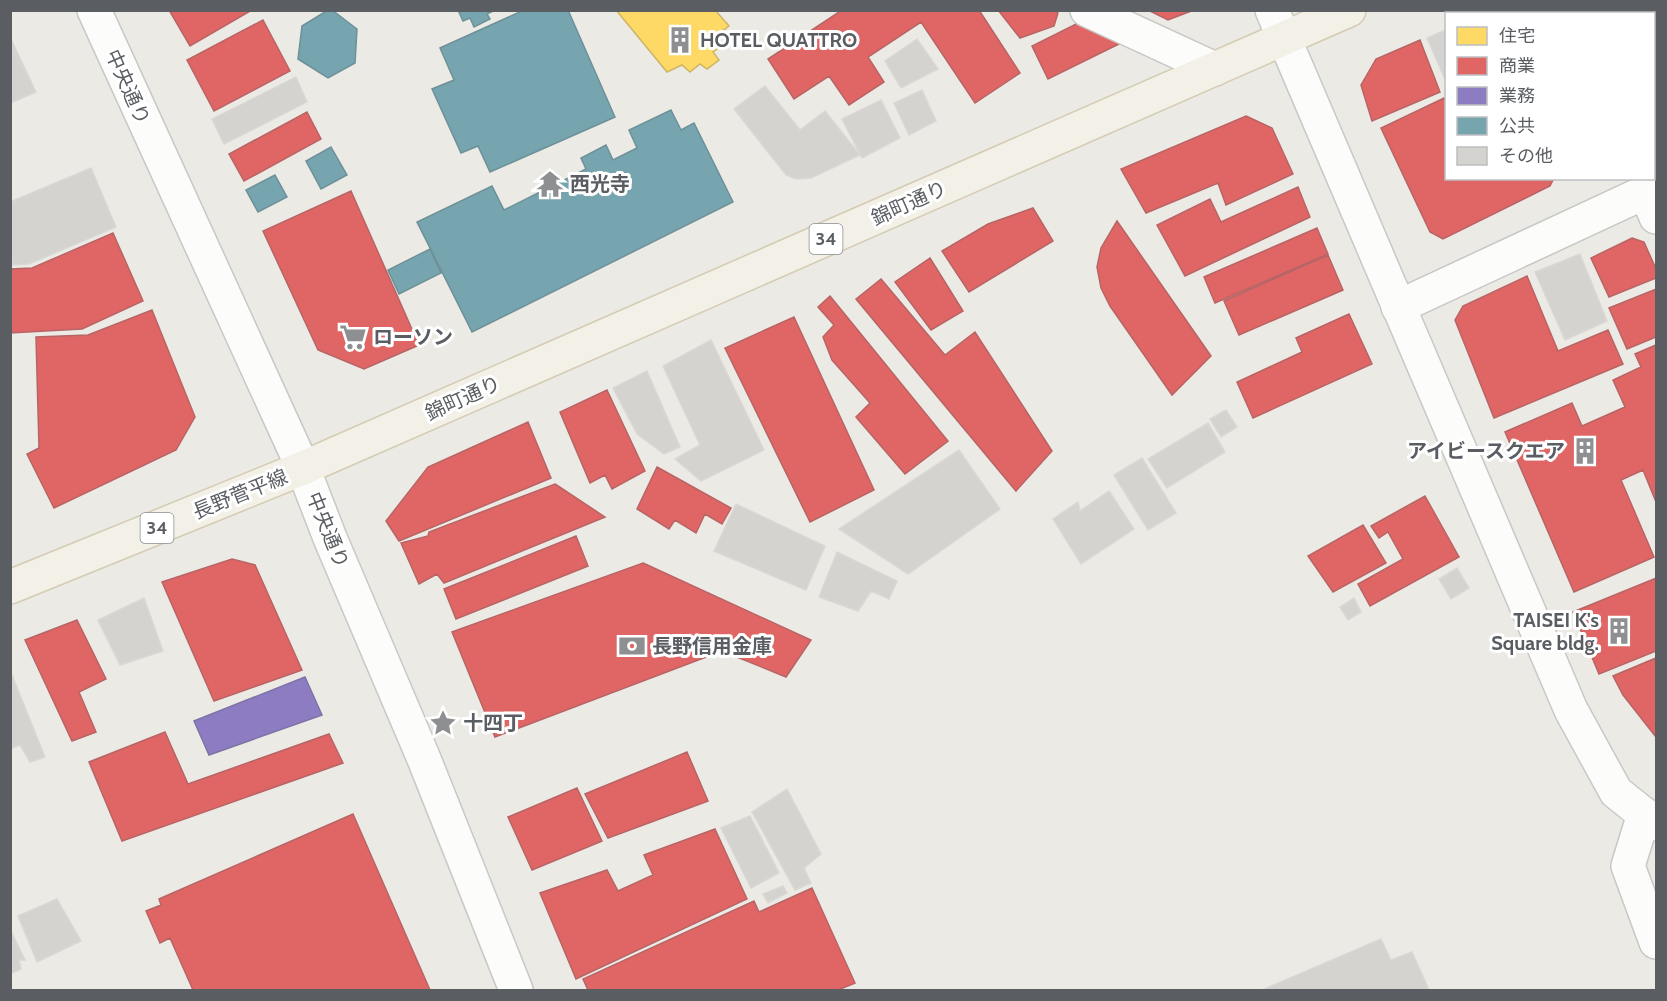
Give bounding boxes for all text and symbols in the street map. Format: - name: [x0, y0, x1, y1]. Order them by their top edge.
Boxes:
- legend: [1445, 12, 1655, 180]
- building icon: HOTEL QUATTRO: [665, 25, 695, 55]
- text: 住宅: [1499, 25, 1535, 47]
- place label: HOTEL QUATTRO: [700, 28, 857, 52]
- street label: 中央通り: [101, 46, 155, 128]
- text: 商業: [1499, 55, 1535, 77]
- text: 業務: [1499, 85, 1535, 107]
- text: 公共: [1499, 115, 1535, 137]
- text: その他: [1499, 145, 1553, 167]
- temple icon: 西光寺: [535, 169, 565, 199]
- place label: 西光寺: [570, 172, 630, 196]
- street label: 錦町通り: [868, 176, 950, 230]
- road number: 34: [810, 224, 842, 254]
- supermarket icon: ローソン: [338, 322, 368, 352]
- place label: ローソン: [373, 325, 453, 349]
- street label: 錦町通り: [422, 371, 504, 425]
- building icon: アイビースクエア: [1570, 436, 1600, 466]
- place label: アイビースクエア: [1407, 439, 1565, 463]
- street label: 長野菅平線: [189, 464, 291, 524]
- street label: 中央通り: [302, 488, 354, 572]
- road number: 34: [140, 513, 174, 543]
- place label: TAISEI K's Square bldg.: [1491, 608, 1599, 655]
- building icon: TAISEI K's Square bldg.: [1604, 616, 1634, 646]
- bank icon: 長野信用金庫: [617, 631, 647, 661]
- place label: 長野信用金庫: [652, 634, 772, 658]
- place icon: 十四丁: [428, 708, 458, 738]
- place label: 十四丁: [463, 711, 523, 735]

